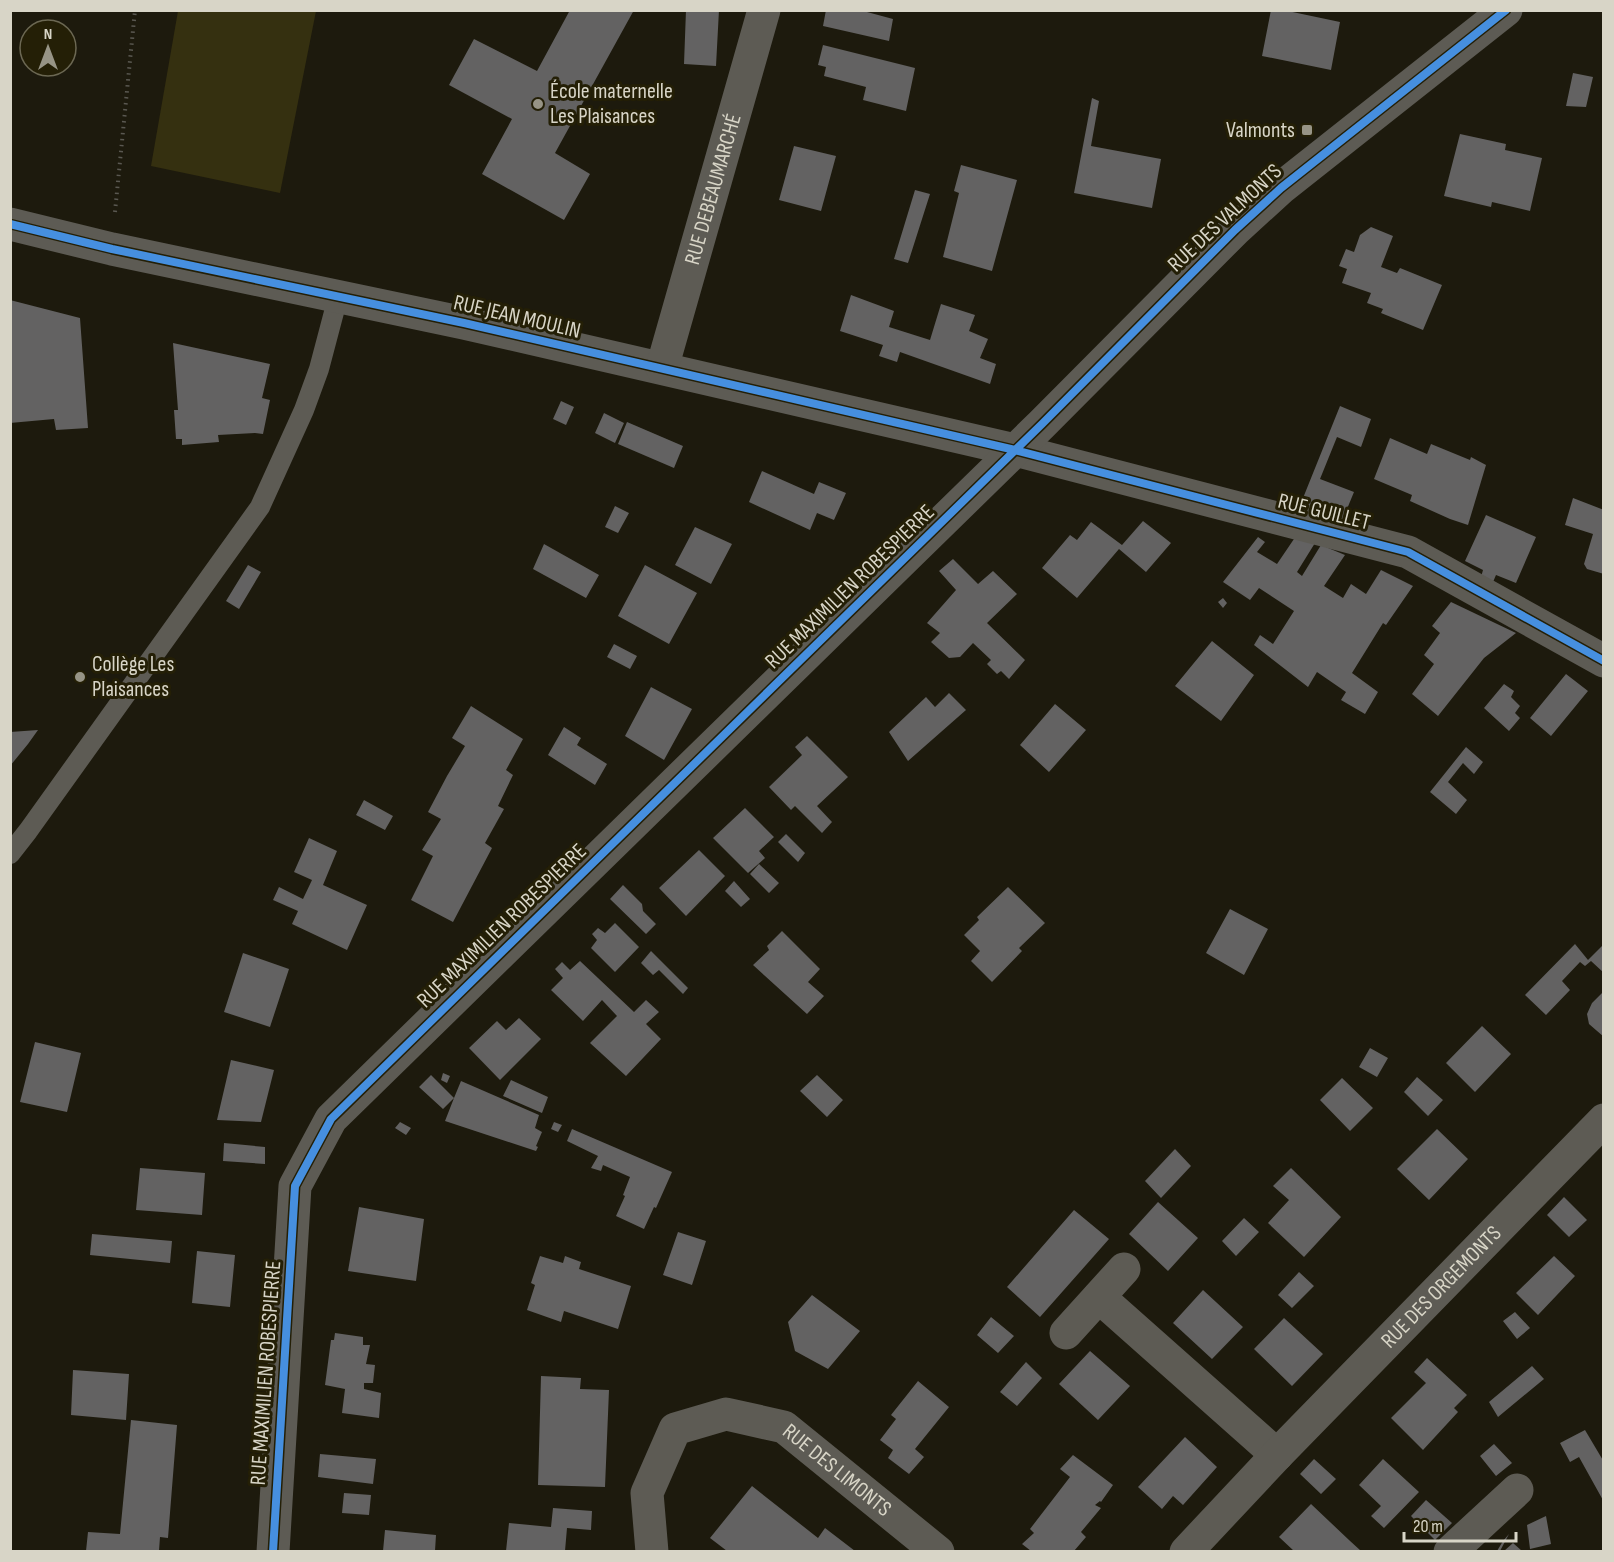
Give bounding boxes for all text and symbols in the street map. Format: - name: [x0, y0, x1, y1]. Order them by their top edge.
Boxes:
- north arrow: [18, 18, 78, 78]
- text: N: [44, 25, 52, 44]
- place label: École maternelle Les Plaisances: [550, 78, 673, 130]
- marker: École maternelle Les Plaisances: [531, 97, 545, 111]
- street label: RUE DEBEAUMARCHÉ: [679, 111, 747, 268]
- place label: Valmonts: [1226, 117, 1295, 144]
- marker: Valmonts: [1300, 123, 1314, 137]
- street label: RUE DES VALMONTS: [1162, 158, 1288, 278]
- street label: RUE JEAN MOULIN: [451, 289, 583, 345]
- street label: RUE GUILLET: [1275, 488, 1373, 536]
- street label: RUE MAXIMILIEN ROBESPIERRE: [760, 499, 940, 675]
- place label: Collège Les Plaisances: [92, 651, 174, 703]
- marker: Collège Les Plaisances: [73, 670, 87, 684]
- street label: RUE MAXIMILIEN ROBESPIERRE: [412, 838, 592, 1014]
- street label: RUE DES ORGEMONTS: [1375, 1220, 1507, 1354]
- street label: RUE MAXIMILIEN ROBESPIERRE: [245, 1260, 287, 1486]
- street label: RUE DES LIMONTS: [777, 1418, 897, 1522]
- scale bar: [1404, 1505, 1516, 1543]
- text: 20 m: [1413, 1516, 1443, 1537]

